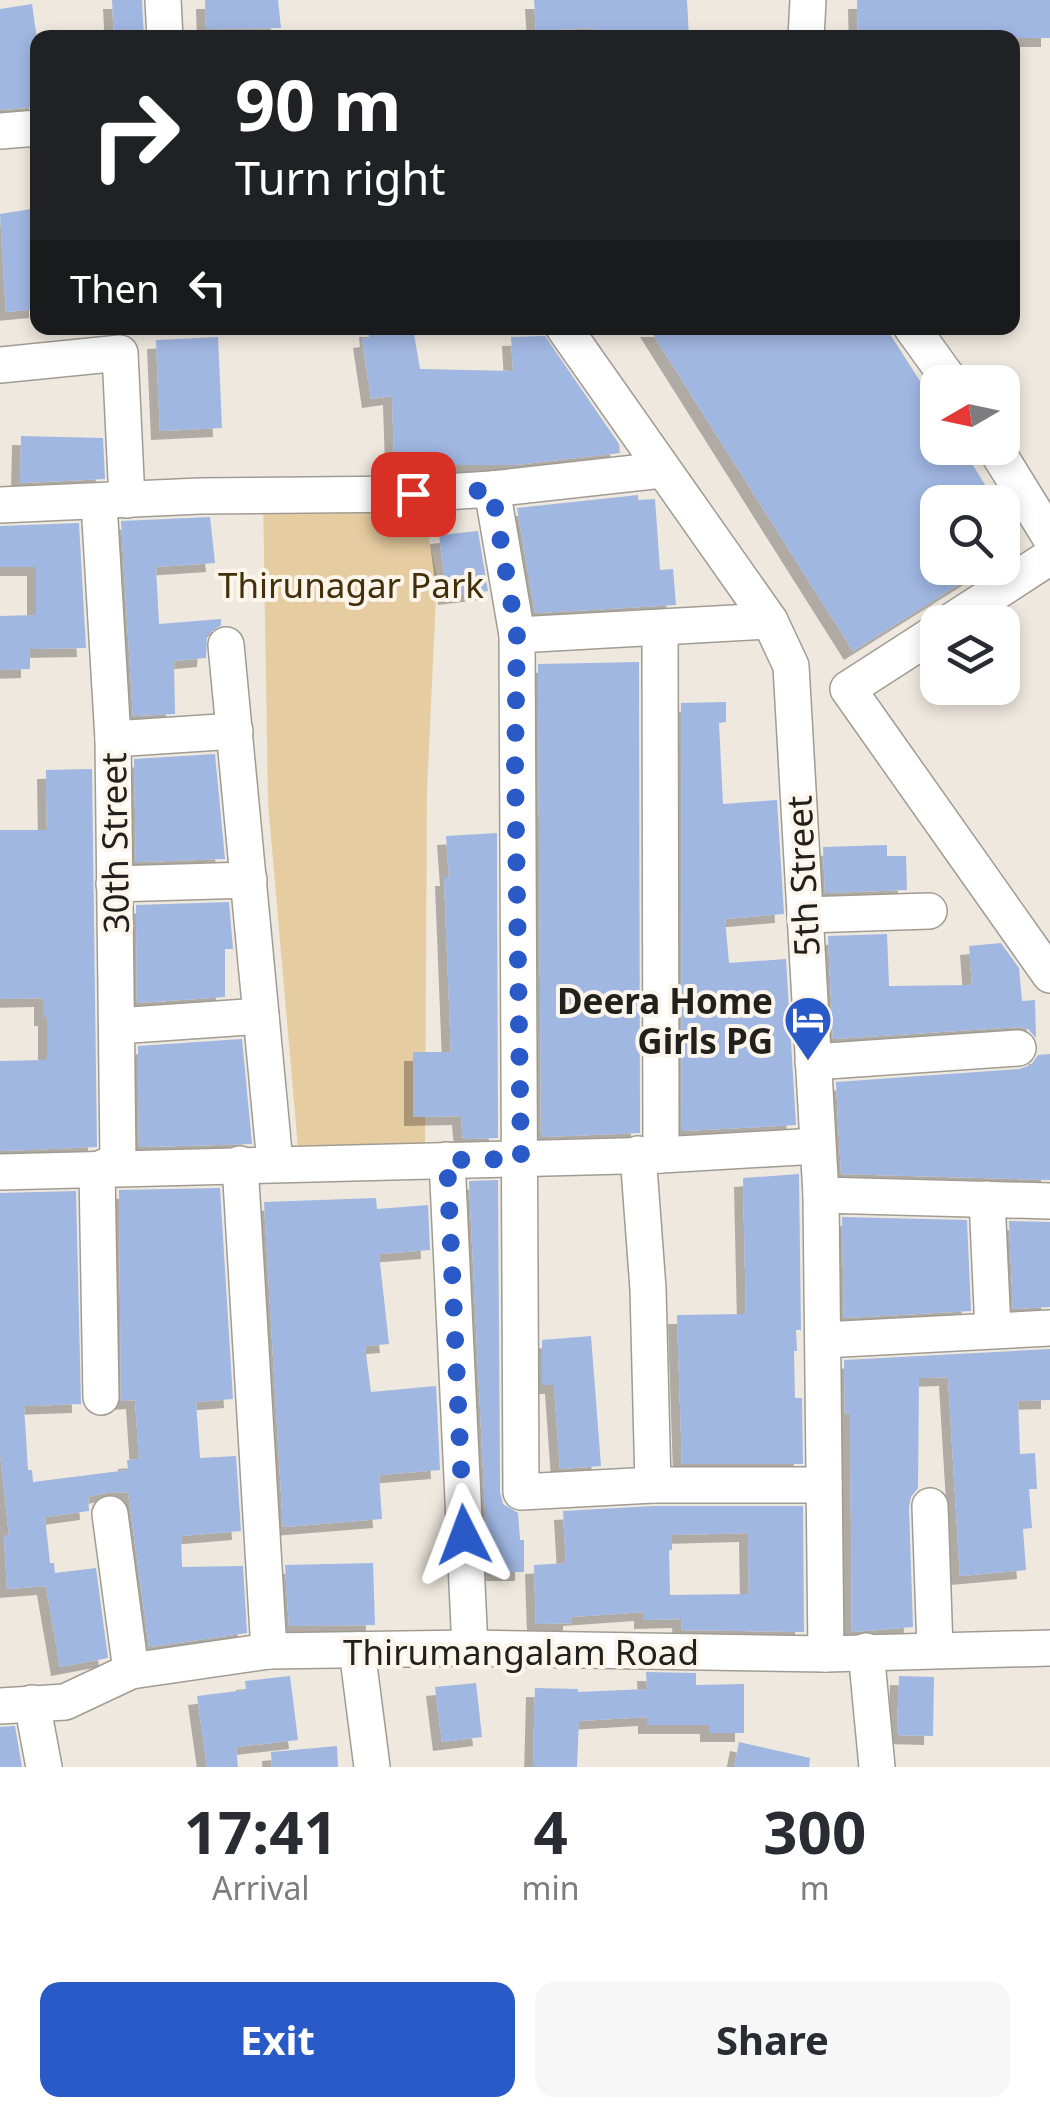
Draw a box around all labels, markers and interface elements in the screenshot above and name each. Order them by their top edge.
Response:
text: 90 m [235,56,402,152]
icon: right [70,70,200,200]
text: Turn right [235,147,446,208]
icon: left [180,260,235,315]
text: Then [70,262,160,314]
north arrow [920,365,1020,465]
map controls [920,365,1020,705]
pin [371,452,456,537]
icon: arrive [386,467,441,522]
button: search [920,485,1020,585]
park label: Thirunagar Park [218,561,484,608]
button: layers [920,605,1020,705]
street label: 30th Street [89,752,139,934]
street label: 5th Street [774,794,830,958]
place label: Deera Home Girls PG [557,977,773,1064]
hotel icon: Deera Home Girls PG [782,994,834,1062]
position arrow [412,1483,516,1587]
street label: Thirumangalam Road [343,1628,699,1675]
text: 17:41 [184,1790,338,1872]
text: 4 [533,1790,568,1872]
text: 300 [763,1790,866,1872]
text: Arrival [212,1866,310,1909]
text: min [522,1866,580,1909]
text: m [800,1866,830,1909]
button: Exit [40,1982,515,2097]
button: Share [535,1982,1010,2097]

